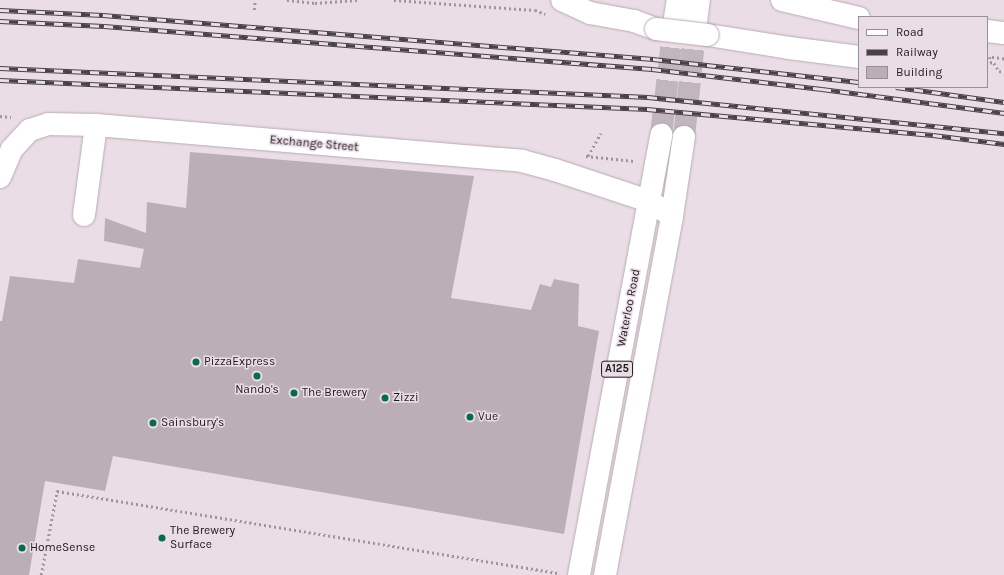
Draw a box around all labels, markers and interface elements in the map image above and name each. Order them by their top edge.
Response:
legend [858,16,988,88]
text: Road [896,25,924,39]
text: Railway [896,45,938,59]
text: Building [896,65,942,79]
street label: Exchange Street [269,133,359,155]
street label: Waterloo Road [614,268,644,348]
place label: PizzaExpress [204,355,275,369]
marker: PizzaExpress [191,357,201,367]
road number: A125 [601,360,633,378]
marker: Nando's [252,371,262,381]
place label: Nando's [235,383,279,397]
place label: The Brewery [302,386,367,400]
marker: The Brewery [289,388,299,398]
place label: Zizzi [393,391,419,405]
marker: Zizzi [380,393,390,403]
place label: Vue [478,410,498,424]
marker: Vue [465,412,475,422]
place label: Sainsbury's [161,416,224,430]
marker: Sainsbury's [148,418,158,428]
place label: The Brewery Surface [170,524,235,552]
marker: The Brewery Surface [157,533,167,543]
place label: HomeSense [30,541,95,555]
marker: HomeSense [17,543,27,553]

